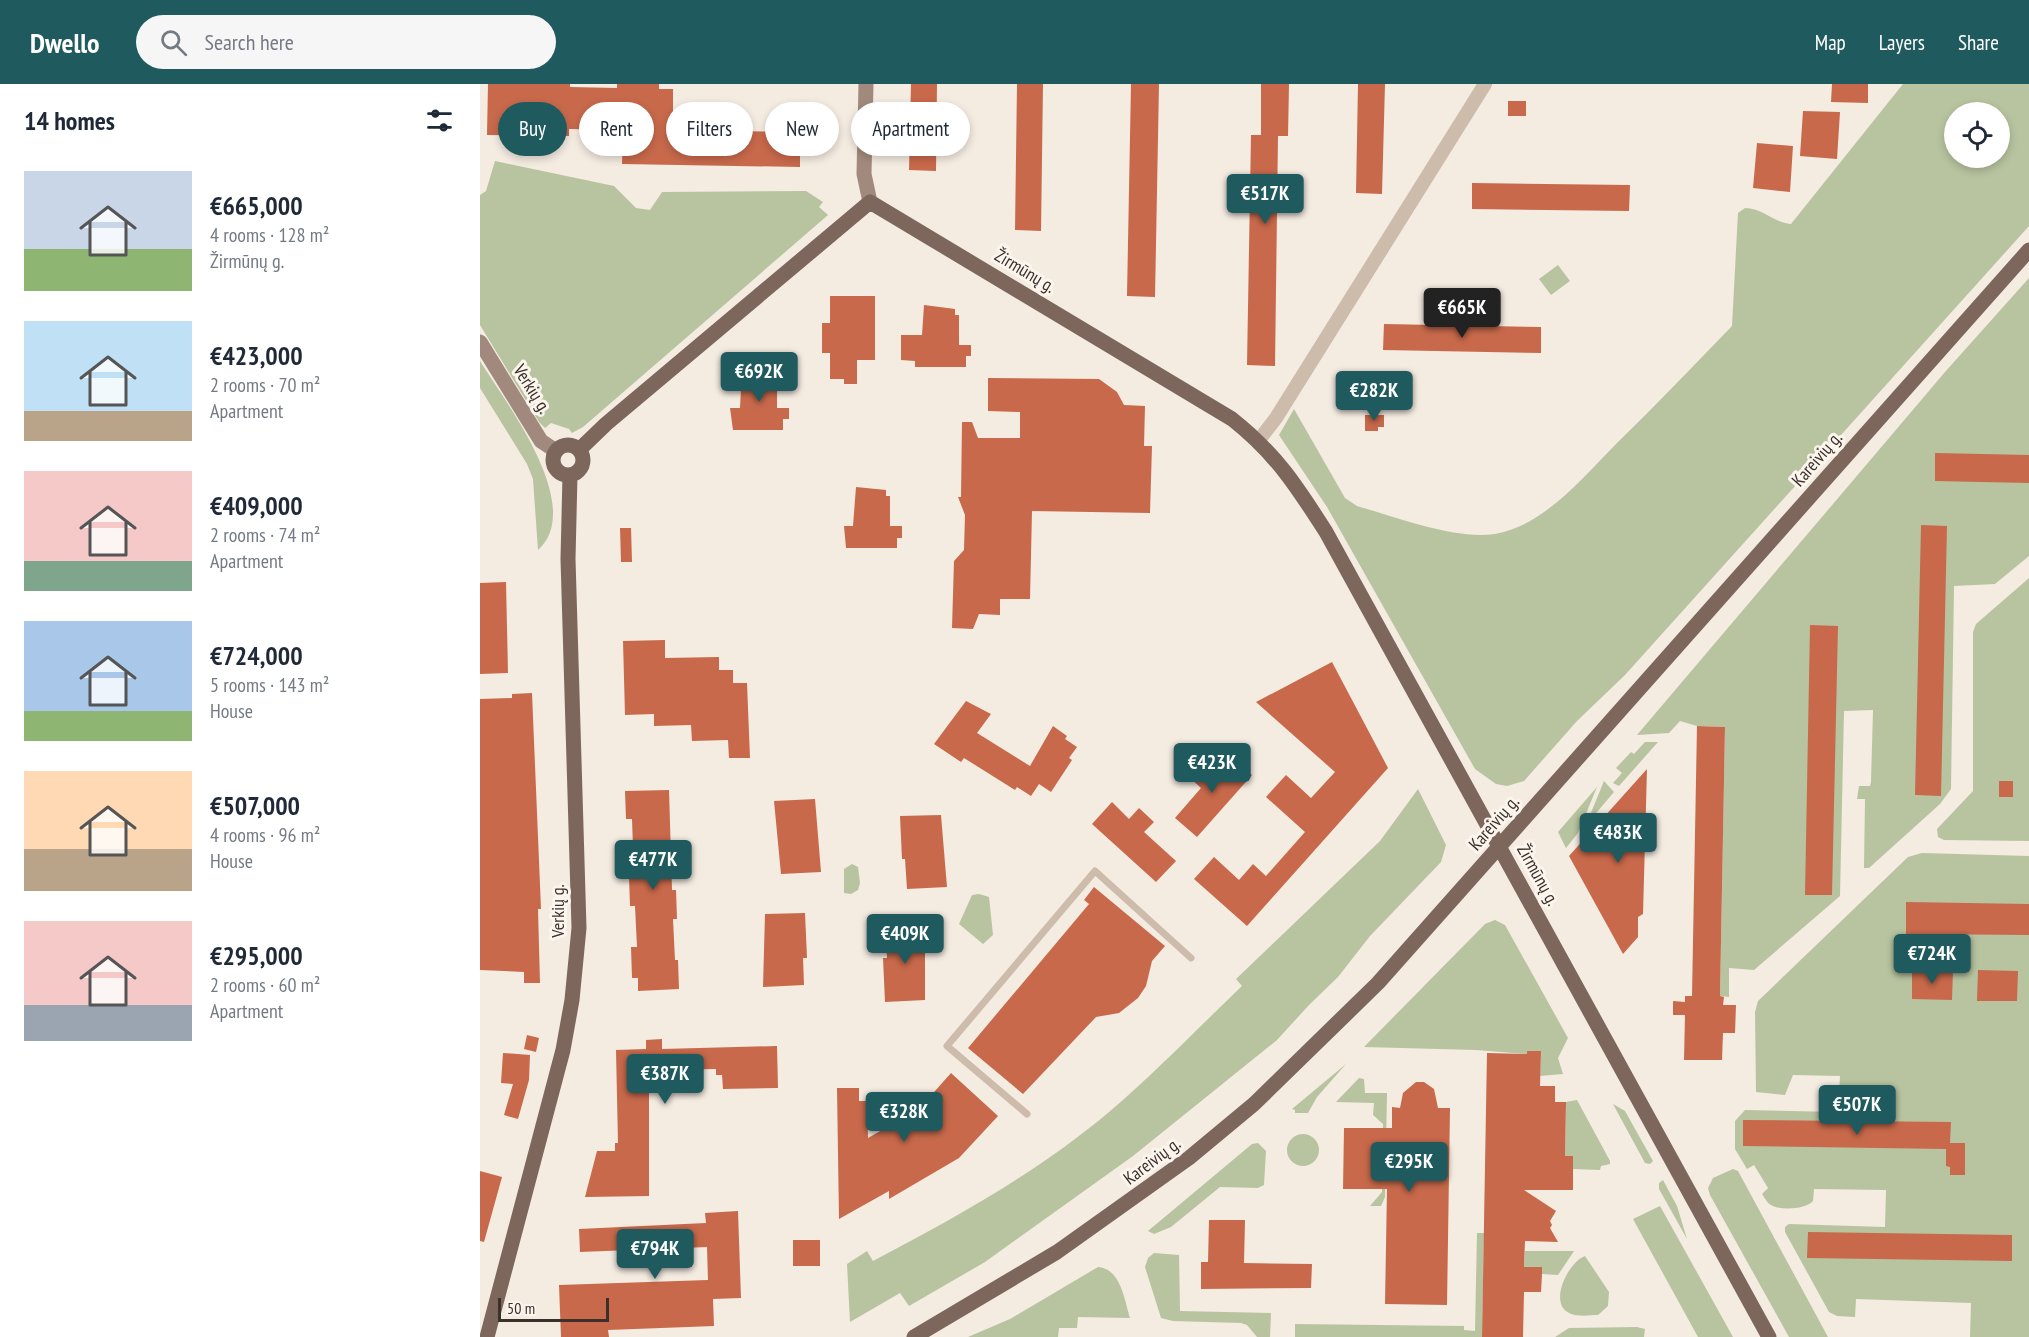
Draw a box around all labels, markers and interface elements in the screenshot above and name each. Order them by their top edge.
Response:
search box [136,15,556,69]
text: Dwello [30,24,100,61]
icon: search [157,26,190,59]
text: Search here [205,28,294,56]
text: Map [1815,29,1846,56]
text: Layers [1879,29,1925,56]
text: Share [1958,29,1999,56]
chip: Buy [498,102,567,156]
chip: Rent [579,102,654,156]
chip: Filters [666,102,753,156]
chip: New [765,102,839,156]
chip: Apartment [851,102,970,156]
map controls [1944,102,2010,168]
button: locate [1944,102,2010,168]
text: 14 homes [24,104,115,137]
icon: filters [423,104,456,137]
pin: €517K [1223,174,1307,225]
text: €517K [1241,180,1289,206]
text: €665,000 [210,189,303,222]
icon: home [72,195,144,267]
text: 4 rooms · 128 m² [210,222,329,248]
street label: Žirmūnų g. [991,244,1060,298]
text: Žirmūnų g. [210,248,284,274]
pin: €665K [1420,288,1504,339]
text: €665K [1438,294,1486,320]
text: €423,000 [210,339,303,372]
icon: home [72,345,144,417]
pin: €692K [717,352,801,403]
text: €692K [735,358,783,384]
street label: Verkių g. [508,359,556,417]
pin: €282K [1332,371,1416,422]
text: 2 rooms · 70 m² [210,372,320,398]
text: €282K [1350,377,1398,403]
text: Apartment [210,398,283,424]
street label: Kareivių g. [1786,426,1847,491]
text: €409,000 [210,489,303,522]
icon: home [72,495,144,567]
text: 2 rooms · 74 m² [210,522,320,548]
text: Apartment [210,548,283,574]
text: €724,000 [210,639,303,672]
icon: home [72,645,144,717]
text: 5 rooms · 143 m² [210,672,329,698]
text: House [210,698,253,724]
pin: €423K [1170,743,1254,794]
text: €423K [1188,749,1236,775]
text: €507,000 [210,789,300,822]
street label: Kareivių g. [1463,790,1524,855]
icon: home [72,795,144,867]
pin: €483K [1576,813,1660,864]
text: €483K [1594,819,1642,845]
text: 4 rooms · 96 m² [210,822,320,848]
pin: €477K [611,840,695,891]
street label: Žirmūnų g. [1512,840,1565,910]
text: €477K [629,846,677,872]
text: House [210,848,253,874]
street label: Verkių g. [546,884,569,939]
pin: €409K [863,914,947,965]
text: €409K [881,920,929,946]
pin: €724K [1890,934,1974,985]
text: €295,000 [210,939,303,972]
text: €724K [1908,940,1956,966]
icon: home [72,945,144,1017]
text: 2 rooms · 60 m² [210,972,320,998]
text: Apartment [210,998,283,1024]
pin: €387K [623,1054,707,1105]
text: €387K [641,1060,689,1086]
pin: €507K [1815,1085,1899,1136]
text: €507K [1833,1091,1881,1117]
pin: €328K [862,1092,946,1143]
text: €328K [880,1098,928,1124]
street label: Kareivių g. [1119,1132,1185,1189]
pin: €295K [1367,1142,1451,1193]
text: €295K [1385,1148,1433,1174]
pin: €794K [613,1229,697,1280]
text: €794K [631,1235,679,1261]
scale bar [498,1295,609,1322]
text: 50 m [507,1298,535,1318]

